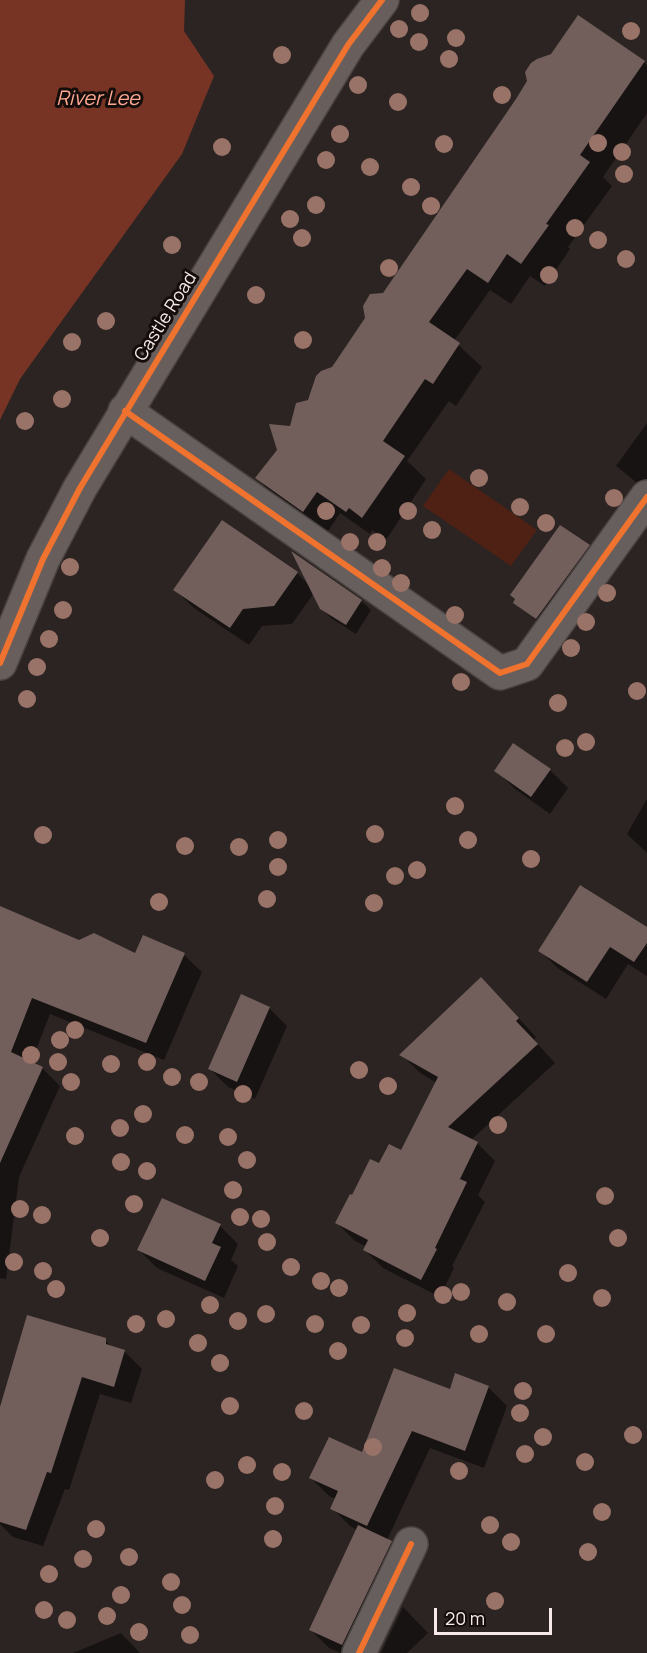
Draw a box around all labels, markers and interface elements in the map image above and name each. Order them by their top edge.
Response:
water label: River Lee [56,87,140,111]
street label: Castle Road [130,269,202,365]
scale bar [437,1596,556,1634]
text: 20 m [445,1606,485,1630]

